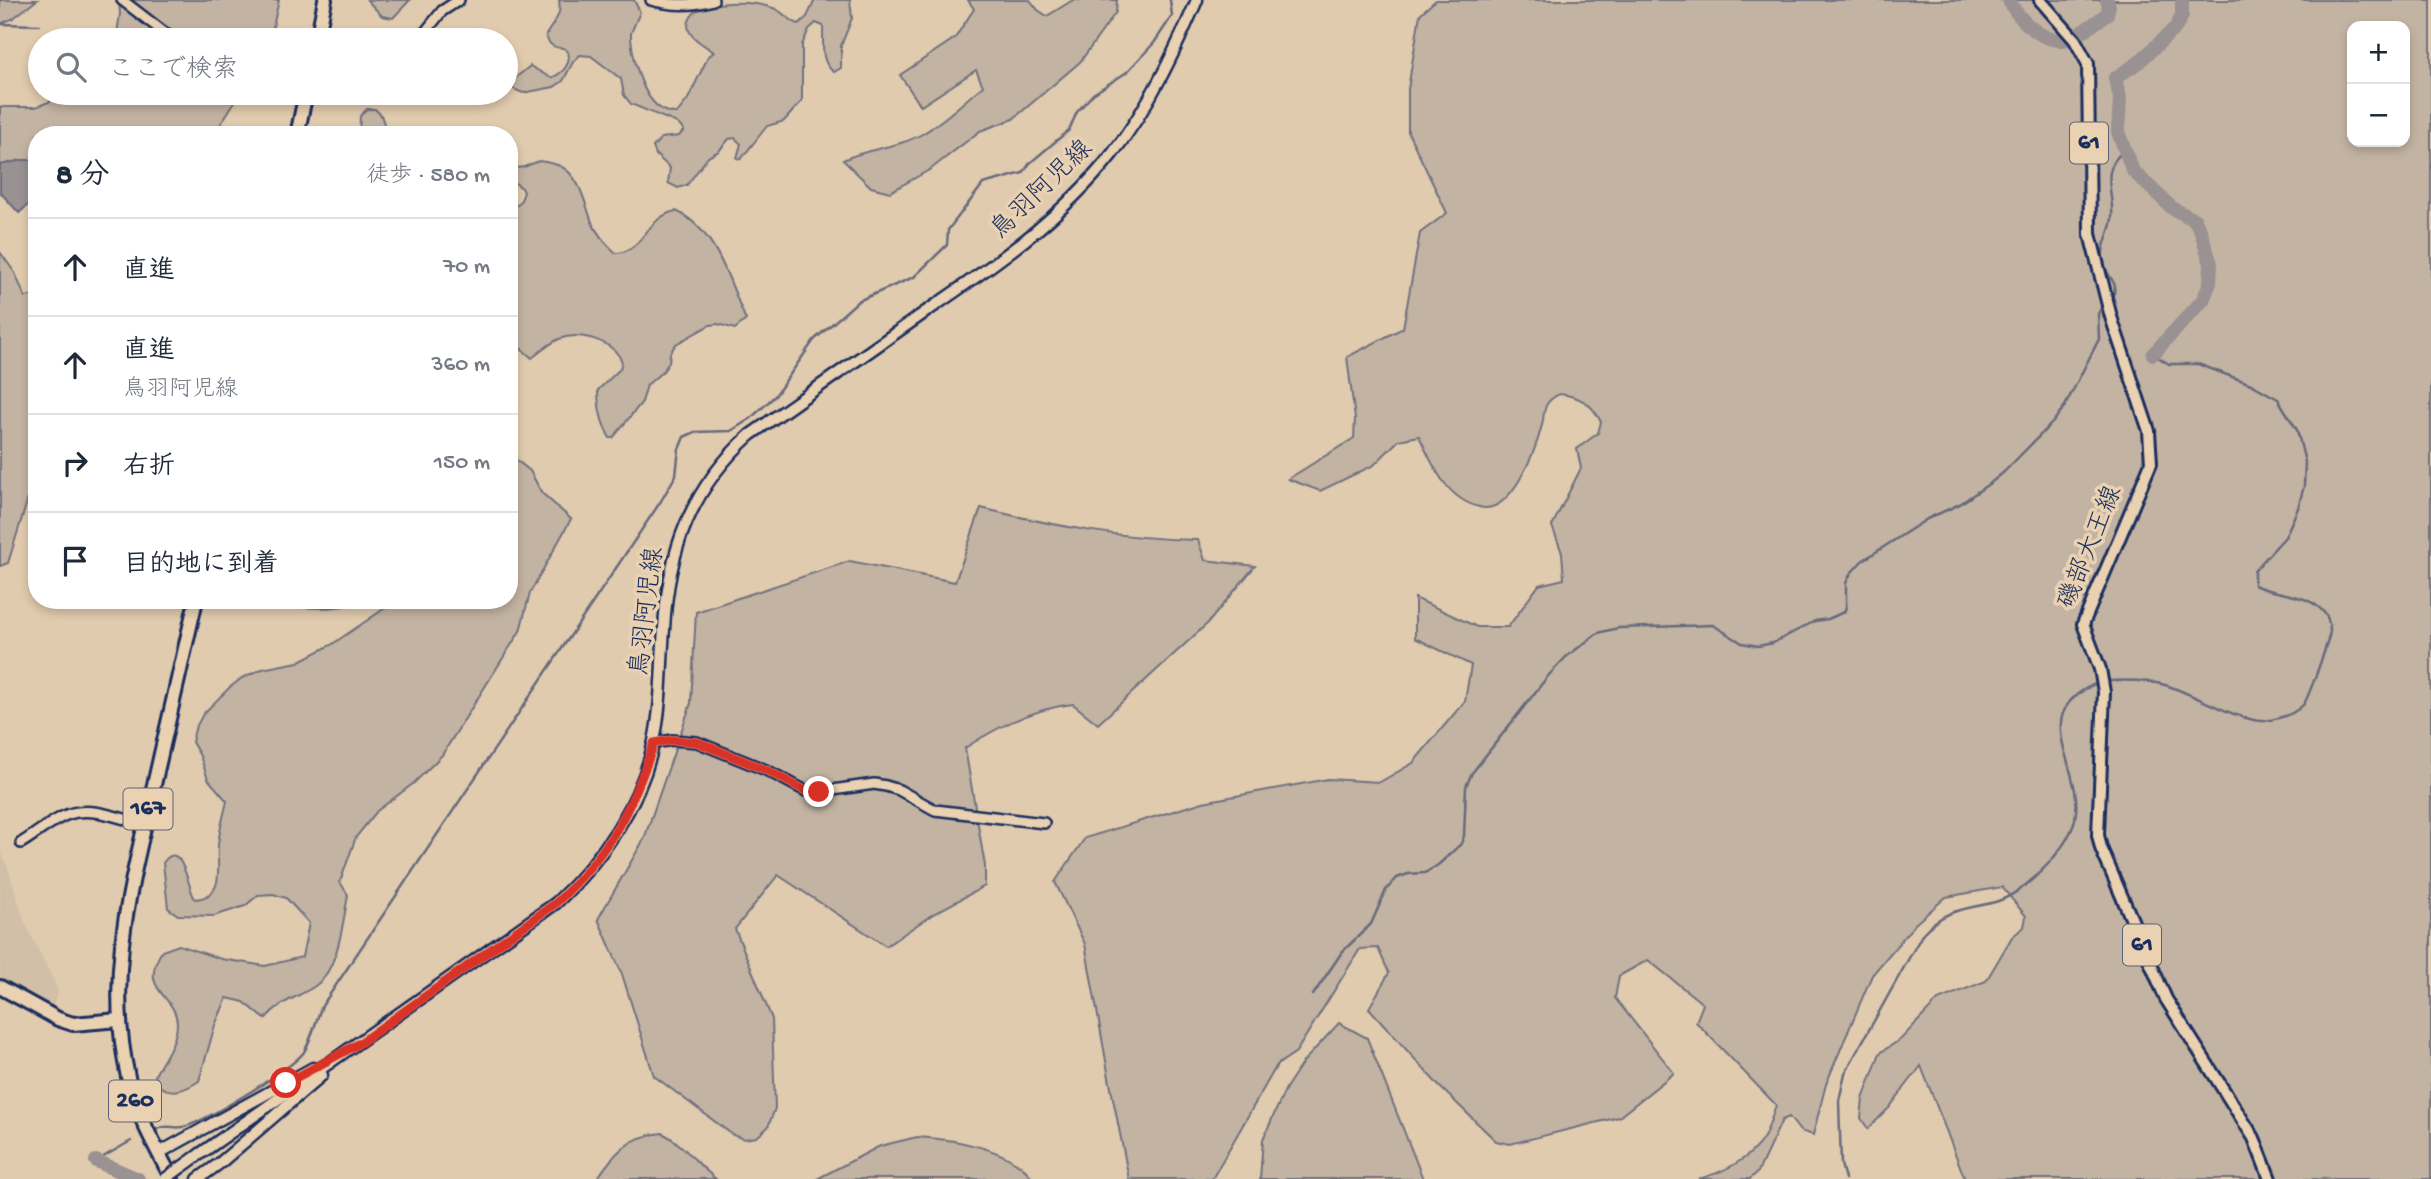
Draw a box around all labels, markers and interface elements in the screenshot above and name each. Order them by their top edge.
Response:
map controls [2347,21,2410,147]
button: + [2347,21,2410,84]
search box [28,28,518,105]
icon: search [52,48,90,86]
text: ここで検索 [108,56,238,87]
button: − [2347,84,2410,147]
road number: 61 [2070,122,2108,163]
street label: 鳥羽阿児線 [984,133,1101,247]
text: 8 分 [56,160,110,195]
text: 徒歩 · 580 m [366,163,490,190]
icon: ahead [56,248,94,286]
text: 70 m [443,254,490,281]
text: 直進 [123,257,175,288]
text: 直進 [123,337,175,368]
icon: ahead [56,346,94,384]
text: 360 m [432,352,490,379]
text: 鳥羽阿児線 [123,377,238,404]
icon: right [56,444,94,482]
text: 150 m [434,450,490,477]
text: 右折 [123,453,175,484]
street label: 磯部大王線 [2052,482,2131,614]
icon: arrive [56,542,94,580]
street label: 鳥羽阿児線 [624,545,672,678]
text: 目的地に到着 [123,551,279,582]
route end [803,776,834,807]
road number: 167 [124,788,172,830]
road number: 61 [2123,925,2161,965]
route start [270,1067,301,1098]
road number: 260 [109,1080,161,1121]

